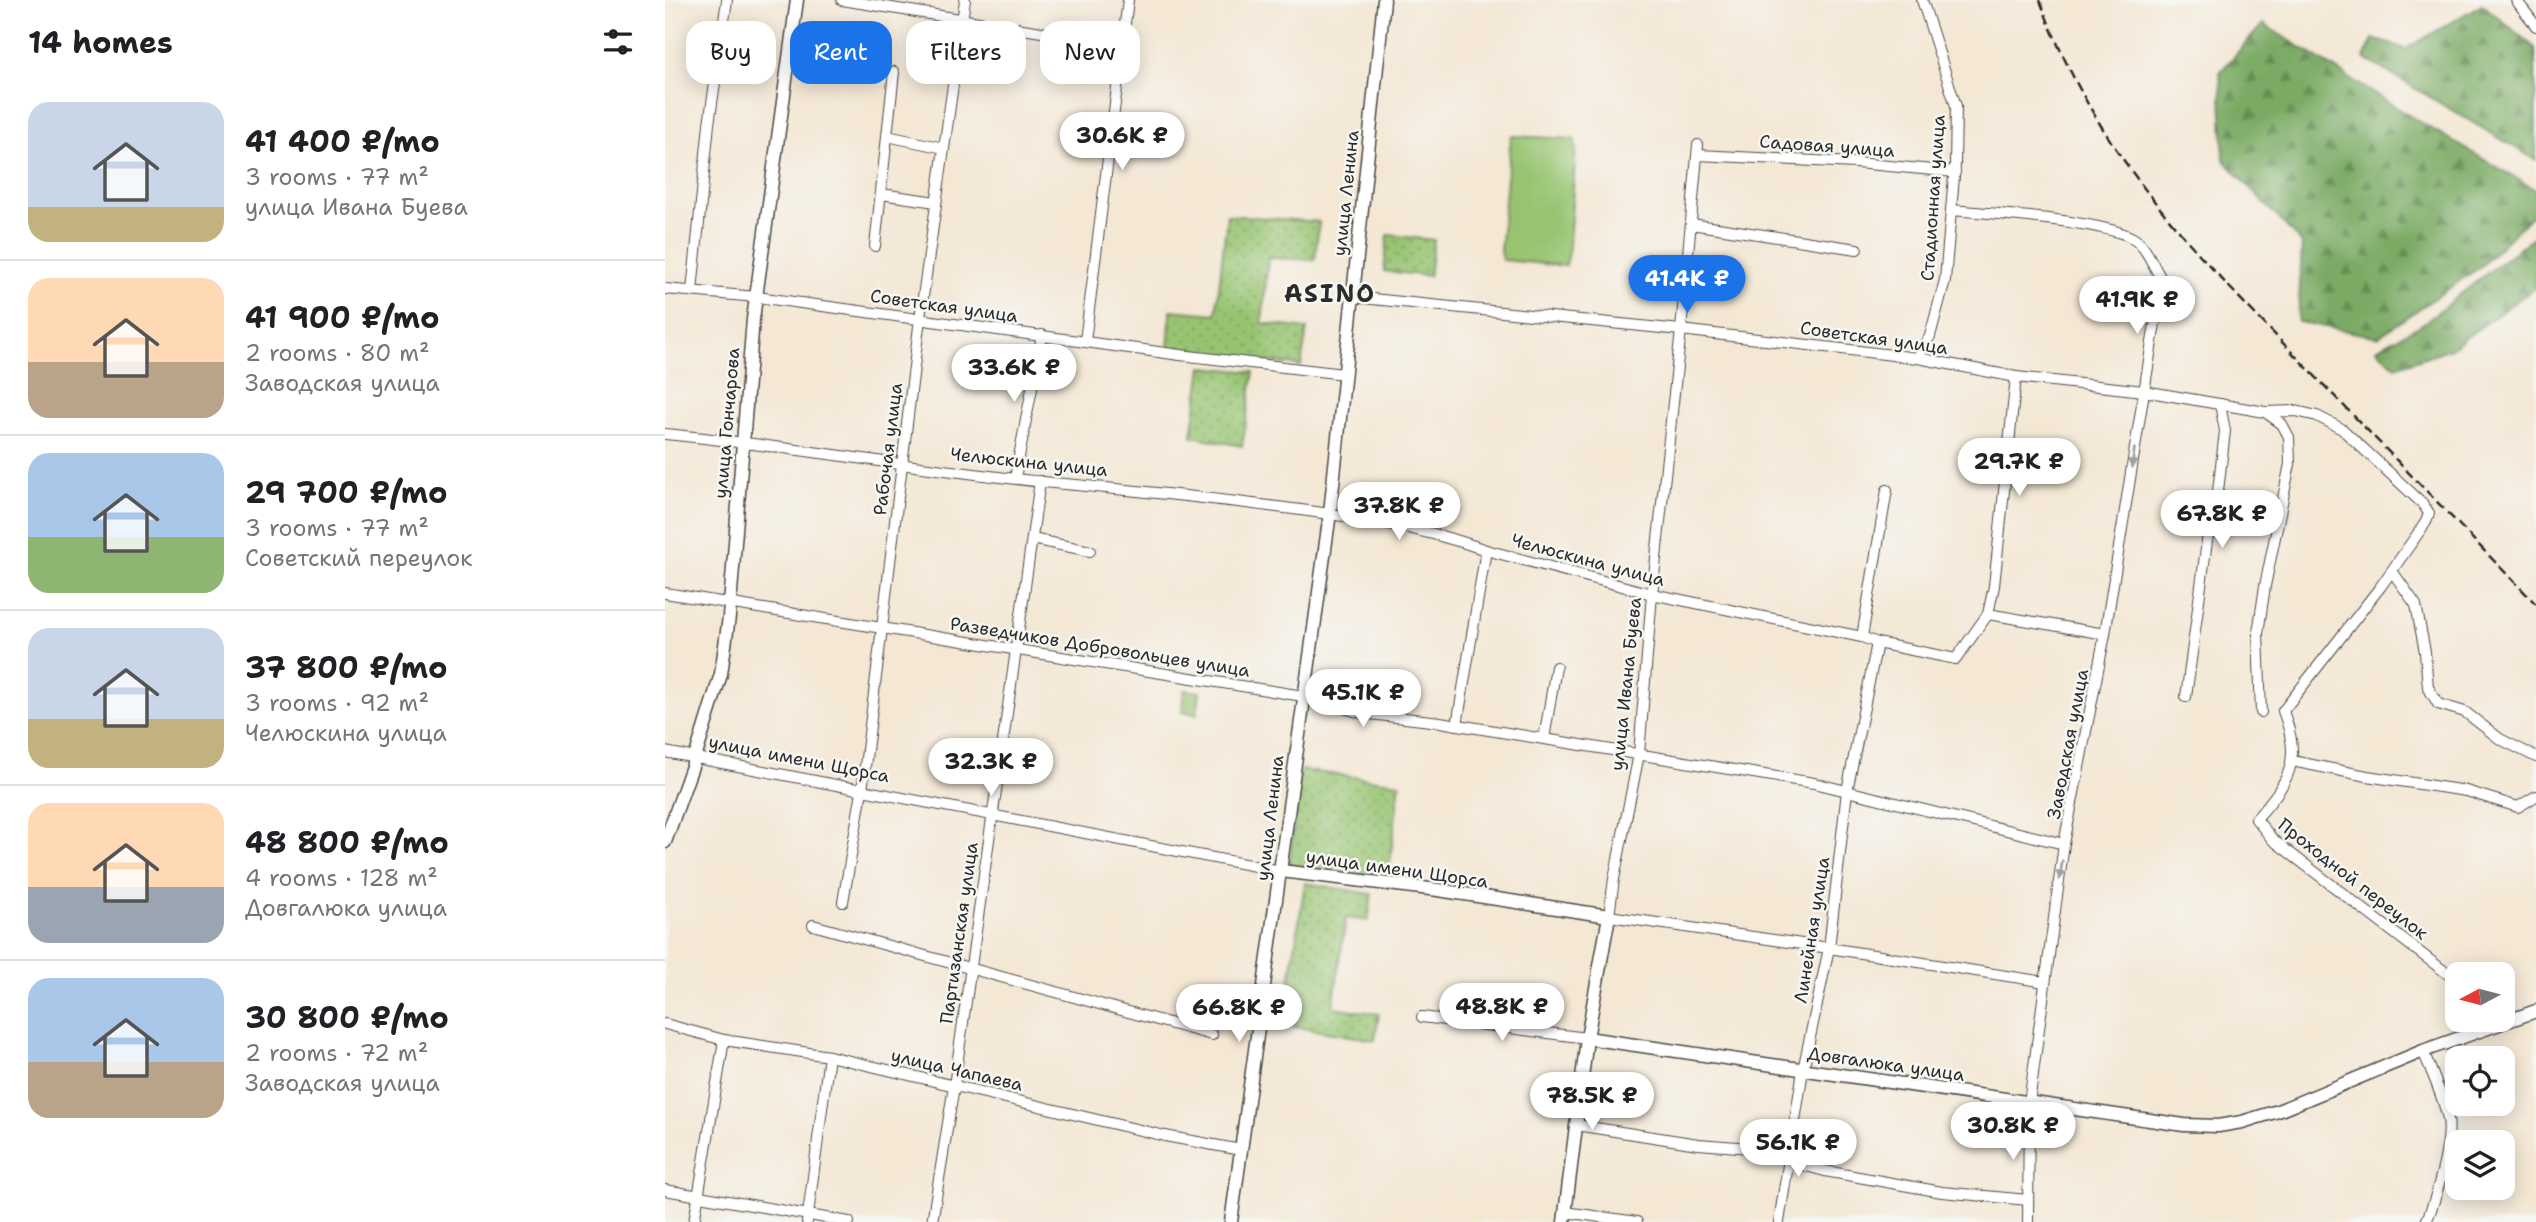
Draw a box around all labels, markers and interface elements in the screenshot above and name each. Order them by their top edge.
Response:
chip: Buy [686,21,776,84]
chip: Rent [790,21,892,84]
chip: Filters [906,21,1026,84]
chip: New [1040,21,1140,84]
text: 14 homes [28,22,173,63]
icon: filters [599,23,637,61]
pin: 30.6K ₽ [1057,113,1187,172]
street label: Стадионная улица [1915,114,1951,282]
text: 30.6K ₽ [1076,120,1168,150]
text: 41 400 ₽/mo [245,121,440,162]
street label: улица Ленина [1327,129,1365,257]
street label: Садовая улица [1759,129,1895,163]
icon: home [84,130,168,214]
text: 3 rooms · 77 m² [245,162,429,192]
text: улица Ивана Буева [245,192,468,222]
pin: 41.4K ₽ [1622,256,1752,315]
text: 41.4K ₽ [1644,263,1730,293]
pin: 41.9K ₽ [2072,276,2202,336]
district label: ASINO [1284,278,1376,310]
street label: Советская улица [869,284,1019,328]
text: 41.9K ₽ [2095,284,2179,314]
text: 41 900 ₽/mo [245,297,439,338]
icon: home [84,306,168,390]
street label: Советская улица [1799,316,1949,360]
text: 2 rooms · 80 m² [245,338,430,368]
pin: 33.6K ₽ [949,344,1079,404]
street label: улица Гончарова [708,346,746,500]
text: 33.6K ₽ [968,352,1060,382]
text: Заводская улица [245,368,440,398]
street label: Рабочая улица [868,381,908,517]
pin: 29.7K ₽ [1954,438,2084,498]
street label: Челюскина улица [949,442,1109,482]
text: 29.7K ₽ [1974,446,2064,476]
one-way arrow [2127,447,2138,469]
text: 29 700 ₽/mo [245,472,448,513]
icon: home [84,481,168,565]
pin: 37.8K ₽ [1334,482,1464,542]
text: 37.8K ₽ [1353,490,1445,520]
pin: 67.8K ₽ [2157,490,2287,550]
text: 67.8K ₽ [2177,498,2267,528]
text: 3 rooms · 77 m² [245,513,429,543]
street label: Челюскина улица [1509,528,1667,592]
text: Советский переулок [245,543,473,573]
street label: улица Ивана Буева [1605,596,1647,772]
street label: Разведчиков Добровольцев улица [948,611,1252,683]
text: 37 800 ₽/mo [245,647,448,688]
icon: home [84,656,168,740]
street label: Заводская улица [2042,667,2094,821]
pin: 45.1K ₽ [1298,670,1428,729]
text: 45.1K ₽ [1321,677,1405,707]
text: 3 rooms · 92 m² [245,688,429,718]
text: Челюскина улица [245,718,447,748]
street label: улица имени Щорса [707,730,891,788]
pin: 32.3K ₽ [926,738,1056,798]
text: 32.3K ₽ [944,746,1038,776]
street label: улица Ленина [1250,754,1290,882]
street label: Проходной переулок [2273,813,2433,945]
text: 48 800 ₽/mo [245,822,449,863]
icon: home [84,831,168,915]
street label: Партизанская улица [934,841,984,1025]
street label: улица имени Щорса [1304,844,1490,894]
street label: Линейная улица [1789,855,1835,1005]
one-way arrow [2055,859,2066,881]
text: 4 rooms · 128 m² [245,863,438,893]
text: Довгалюка улица [245,893,447,923]
north arrow [2445,962,2515,1032]
map controls [2445,962,2515,1200]
pin: 66.8K ₽ [1174,984,1304,1044]
pin: 48.8K ₽ [1437,984,1567,1043]
text: 48.8K ₽ [1455,991,1549,1021]
text: 66.8K ₽ [1192,992,1286,1022]
text: 30 800 ₽/mo [245,997,449,1038]
icon: home [84,1006,168,1090]
text: 2 rooms · 72 m² [245,1038,428,1068]
street label: Довгалюка улица [1806,1041,1966,1087]
street label: улица Чапаева [889,1043,1025,1097]
button: locate [2445,1046,2515,1116]
text: Заводская улица [245,1068,440,1098]
pin: 78.5K ₽ [1527,1072,1657,1132]
text: 78.5K ₽ [1546,1080,1638,1110]
pin: 30.8K ₽ [1948,1102,2078,1162]
text: 30.8K ₽ [1967,1110,2059,1140]
pin: 56.1K ₽ [1733,1120,1863,1179]
text: 56.1K ₽ [1756,1127,1840,1157]
button: layers [2445,1130,2515,1200]

